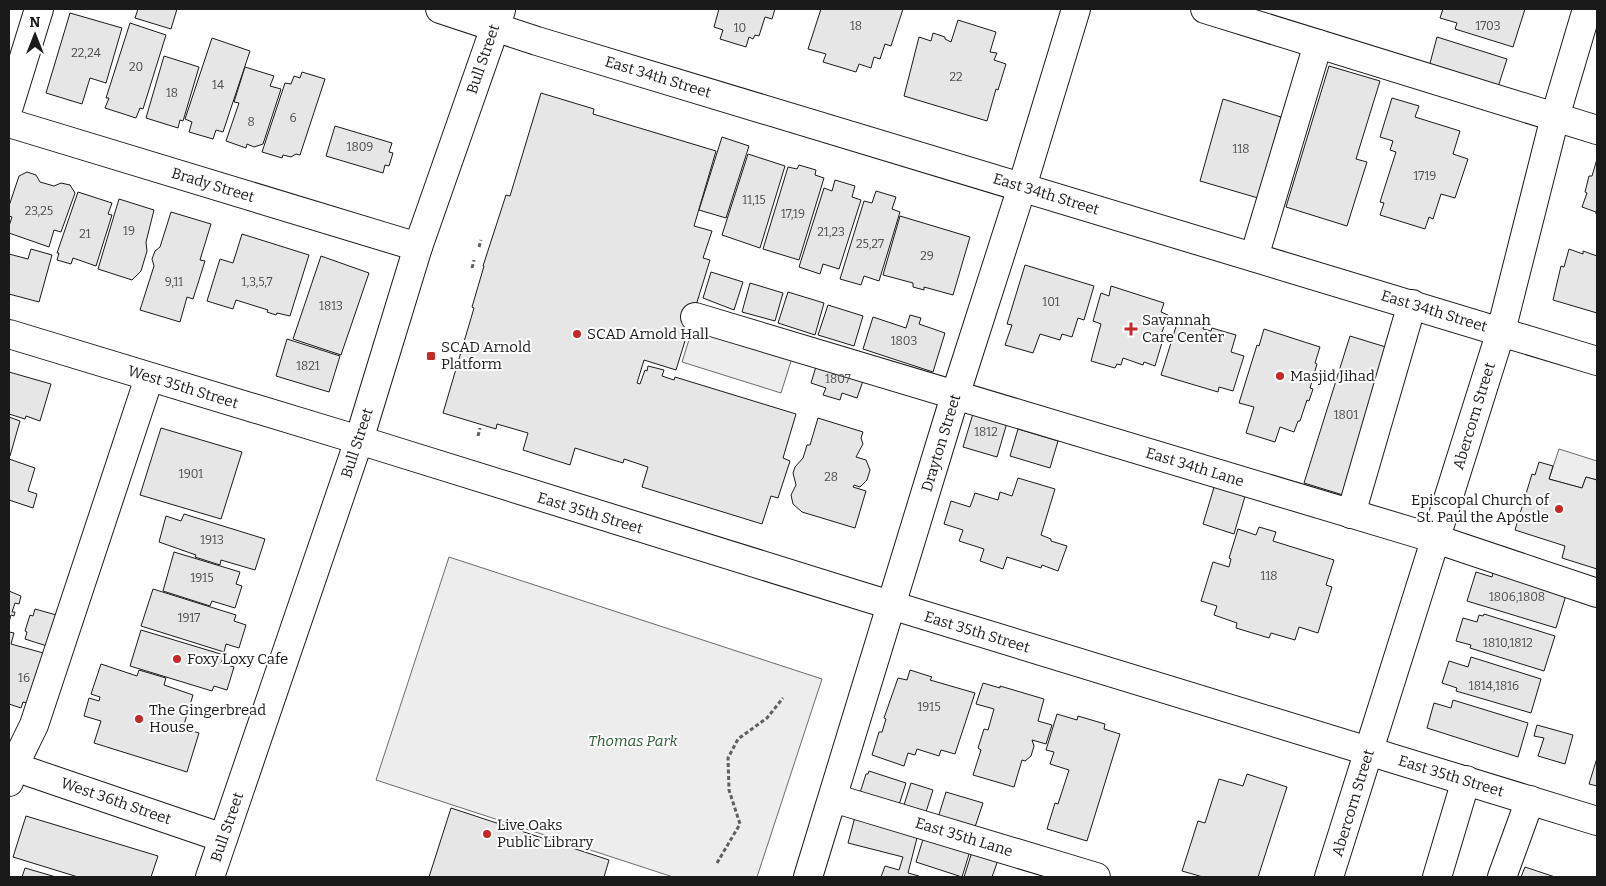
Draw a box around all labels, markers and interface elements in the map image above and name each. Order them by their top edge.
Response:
north arrow [10,10,60,60]
text: N [30,14,41,31]
house number: 18 [850,19,862,33]
house number: 1703 [1475,19,1501,33]
street label: Bull Street [463,21,504,96]
house number: 10 [734,21,746,35]
house number: 22,24 [71,46,101,60]
street label: East 34th Street [603,52,714,102]
house number: 20 [129,60,143,74]
house number: 22 [949,70,963,84]
house number: 14 [212,78,224,92]
house number: 18 [166,86,178,100]
house number: 6 [289,111,297,125]
house number: 8 [247,115,255,129]
house number: 1809 [347,140,373,154]
house number: 118 [1233,142,1249,156]
street label: Brady Street [169,164,257,206]
street label: East 34th Street [991,169,1102,219]
house number: 1719 [1414,169,1436,183]
house number: 11,15 [742,193,766,207]
house number: 23,25 [25,204,53,218]
house number: 17,19 [781,207,805,221]
house number: 19 [123,224,135,238]
house number: 21,23 [817,225,845,239]
house number: 21 [79,227,91,241]
house number: 25,27 [856,237,884,251]
house number: 29 [920,249,934,263]
house number: 9,11 [165,275,183,289]
house number: 1,3,5,7 [242,275,272,289]
street label: East 34th Street [1379,286,1490,336]
house number: 101 [1042,295,1060,309]
house number: 1813 [319,299,343,313]
place label: Savannah Care Center [1142,311,1224,346]
marker: Savannah Care Center [1124,322,1138,336]
place label: SCAD Arnold Hall [587,325,709,343]
marker: SCAD Arnold Hall [571,328,583,340]
house number: 1803 [891,334,917,348]
place label: SCAD Arnold Platform [441,338,531,373]
marker: SCAD Arnold Platform [425,350,437,362]
house number: 1821 [296,359,320,373]
street label: Abercorn Street [1449,360,1499,472]
street label: West 35th Street [126,362,241,413]
place label: Masjid Jihad [1290,367,1375,385]
marker: Masjid Jihad [1274,370,1286,382]
house number: 1807 [825,372,851,386]
street label: Drayton Street [918,391,965,494]
street label: Bull Street [337,405,377,480]
house number: 1801 [1334,408,1358,422]
house number: 1812 [974,425,998,439]
street label: East 34th Lane [1144,444,1246,490]
house number: 1901 [179,467,203,481]
house number: 28 [824,470,838,484]
street label: East 35th Street [535,488,645,538]
place label: Episcopal Church of St. Paul the Apostle [1411,491,1551,526]
marker: Episcopal Church of St. Paul the Apostle [1553,503,1565,515]
house number: 1913 [200,533,224,547]
house number: 118 [1261,569,1277,583]
house number: 1915 [190,571,214,585]
house number: 1806,1808 [1489,590,1545,604]
street label: East 35th Street [922,607,1032,657]
house number: 1917 [178,611,200,625]
house number: 1810,1812 [1483,636,1533,650]
place label: Foxy Loxy Cafe [187,650,288,668]
marker: Foxy Loxy Cafe [171,653,183,665]
house number: 16 [18,671,30,685]
house number: 1814,1816 [1469,679,1519,693]
house number: 1915 [917,700,941,714]
place label: The Gingerbread House [149,701,266,736]
marker: The Gingerbread House [133,713,145,725]
park label: Thomas Park [588,732,679,750]
street label: Abercorn Street [1328,747,1378,859]
street label: East 35th Street [1396,751,1506,801]
street label: West 36th Street [59,774,174,828]
street label: Bull Street [207,789,248,864]
street label: East 35th Lane [913,814,1015,860]
place label: Live Oaks Public Library [497,816,594,851]
marker: Live Oaks Public Library [481,828,493,840]

